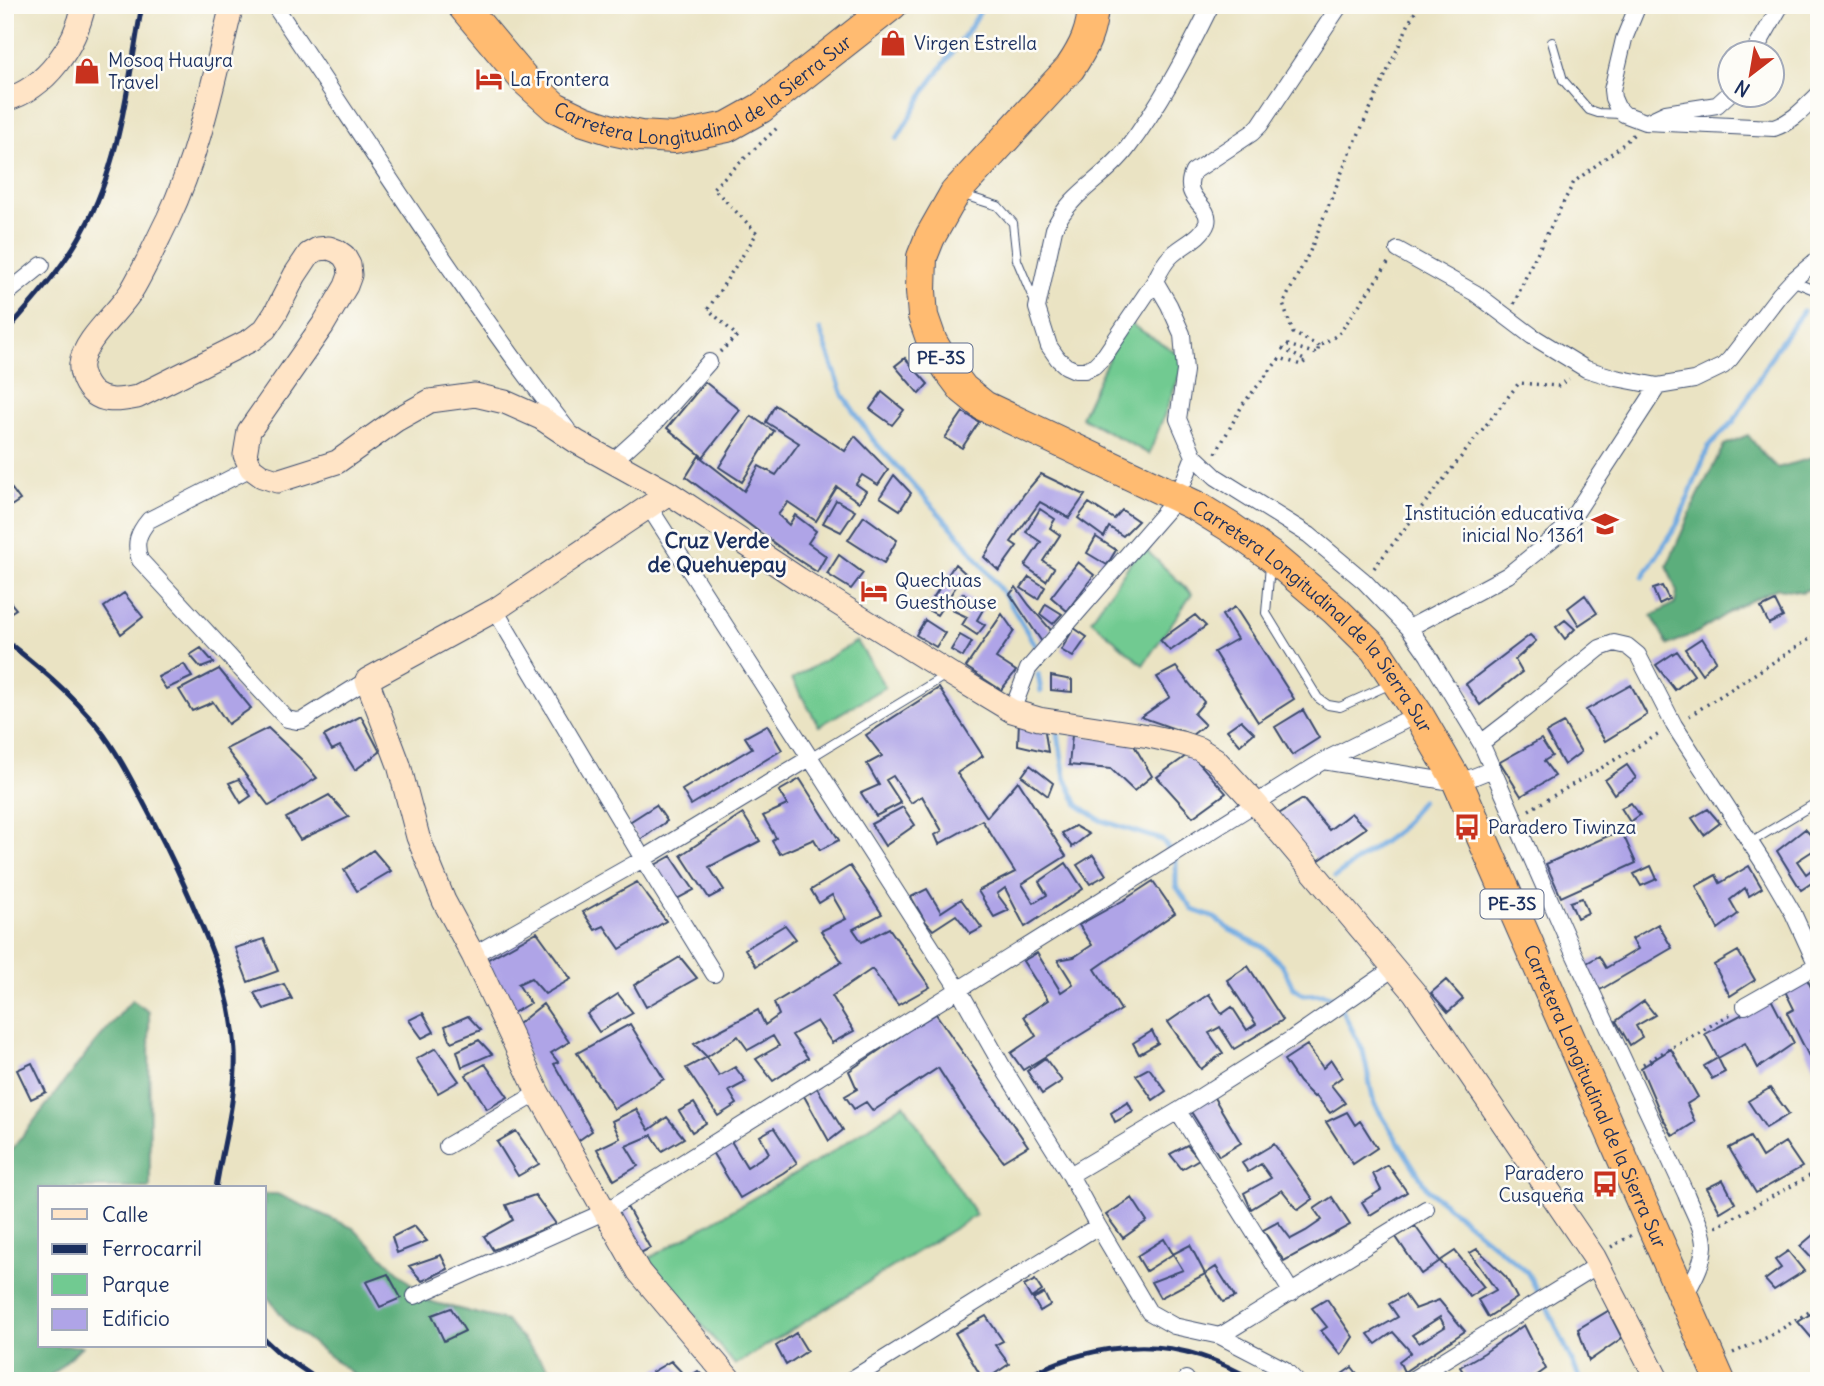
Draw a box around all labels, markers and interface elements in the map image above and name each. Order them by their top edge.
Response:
shop icon: Virgen Estrella [878,28,908,58]
street label: Carretera Longitudinal de la Sierra Sur [550,29,856,151]
place label: Virgen Estrella [914,31,1037,55]
north arrow [1716,38,1786,108]
place label: Mosoq Huayra Travel [108,48,233,94]
shop icon: Mosoq Huayra Travel [72,56,102,86]
hotel icon: La Frontera [474,64,504,94]
place label: La Frontera [510,67,610,91]
text: N [1730,75,1754,102]
road number: PE-3S [909,344,972,372]
street label: Carretera Longitudinal de la Sierra Sur [1188,495,1438,737]
place label: Institución educativa inicial No. 1361 [1405,501,1584,547]
school or university icon: Institución educativa inicial No. 1361 [1590,509,1620,539]
district label: Cruz Verde de Quehuepay [647,527,787,578]
place label: Quechuas Guesthouse [895,568,997,614]
hotel icon: Quechuas Guesthouse [859,576,889,606]
bus stop icon: Paradero Tiwinza [1452,812,1482,842]
place label: Paradero Tiwinza [1488,815,1637,839]
road number: PE-3S [1480,890,1544,918]
street label: Carretera Longitudinal de la Sierra Sur [1518,941,1672,1252]
place label: Paradero Cusqueña [1498,1161,1584,1207]
bus stop icon: Paradero Cusqueña [1590,1169,1620,1199]
legend [38,1186,266,1348]
text: Calle [102,1201,148,1228]
text: Ferrocarril [102,1235,202,1262]
text: Parque [102,1271,170,1298]
text: Edificio [102,1305,170,1332]

